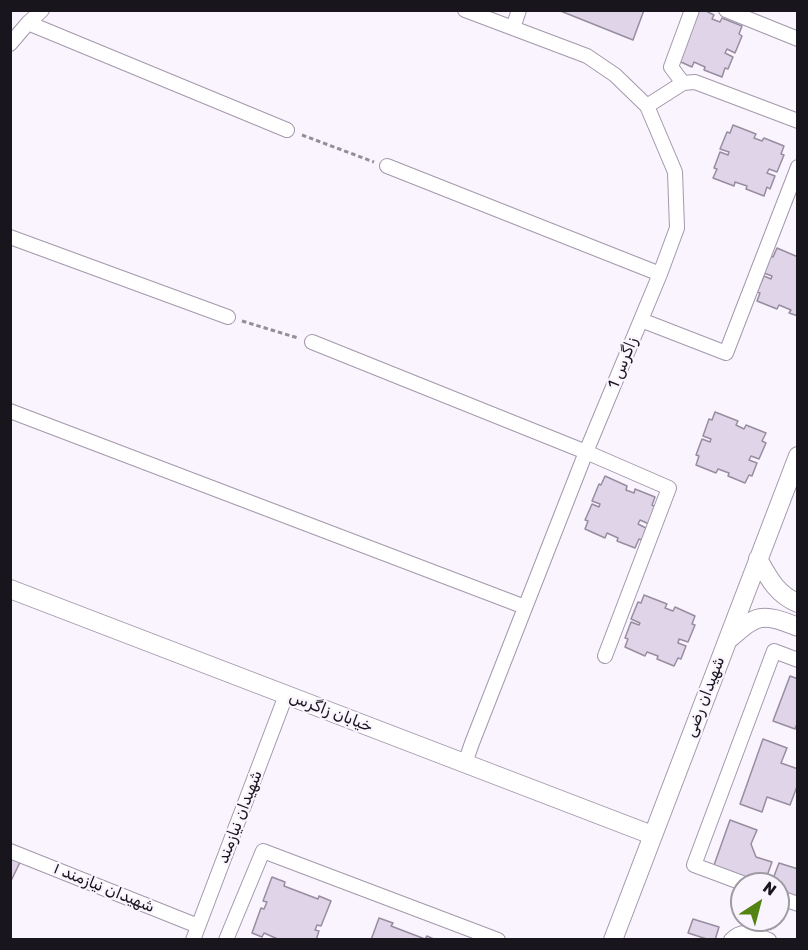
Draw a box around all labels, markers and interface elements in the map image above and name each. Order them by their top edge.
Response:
street label: زاگرس 1 [604,334,642,392]
street label: شهیدان رضی [681,654,729,740]
street label: خیابان زاگرس [287,687,375,737]
street label: شهیدان نیازمند [213,768,267,866]
street label: شهیدان نیازمند ۱ [51,859,157,917]
north arrow [730,872,790,932]
text: N [759,878,780,900]

